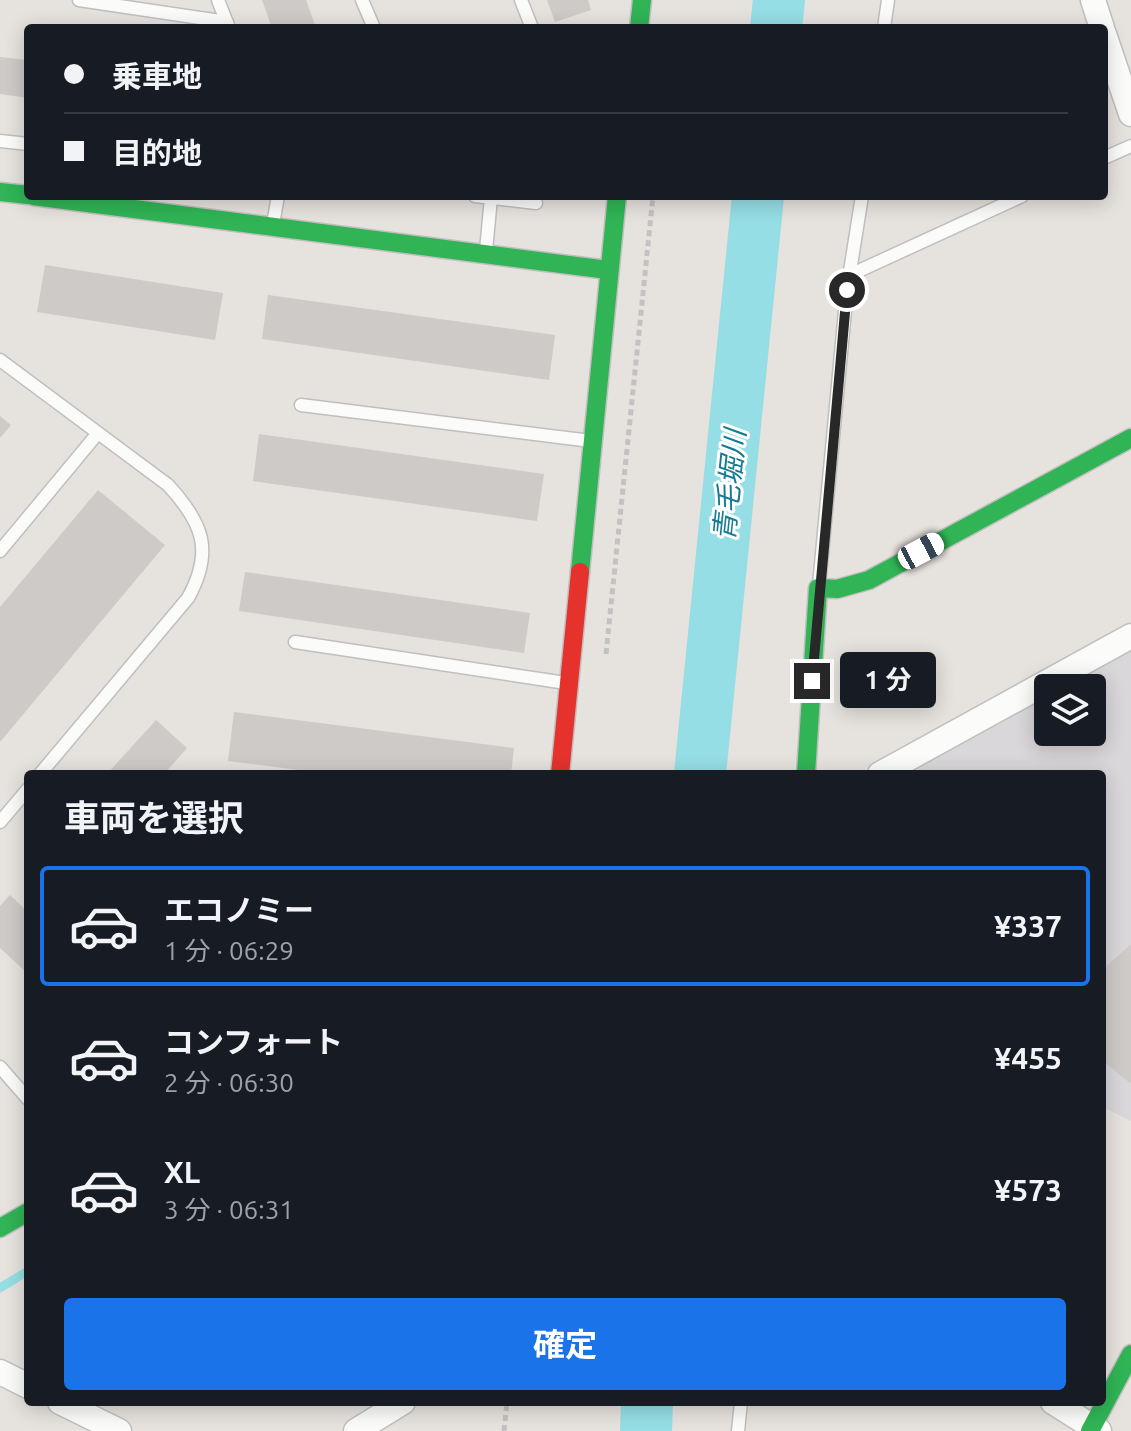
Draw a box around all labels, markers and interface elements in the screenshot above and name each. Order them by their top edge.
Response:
text: 乗車地 [112,59,202,93]
text: 目的地 [112,136,202,170]
route start [829,272,865,308]
water label: 青毛堀川 [708,425,751,542]
car [894,529,948,573]
callout: 1 分 [840,653,936,709]
route end [794,663,830,699]
text: 1 分 [865,665,911,694]
map controls [1034,674,1106,746]
button: layers [1034,674,1106,746]
text: 車両を選択 [64,797,244,838]
icon: car [68,890,140,962]
text: エコノミー [164,893,314,927]
text: ¥337 [994,909,1062,943]
text: 1 分 · 06:29 [164,936,294,965]
icon: car [68,1022,140,1094]
text: コンフォート [164,1025,343,1059]
text: ¥455 [994,1041,1062,1075]
text: 2 分 · 06:30 [164,1068,294,1097]
icon: car [68,1154,140,1226]
text: XL [164,1155,200,1189]
text: ¥573 [994,1173,1062,1207]
text: 3 分 · 06:31 [164,1195,294,1224]
button: 確定 [64,1298,1066,1390]

